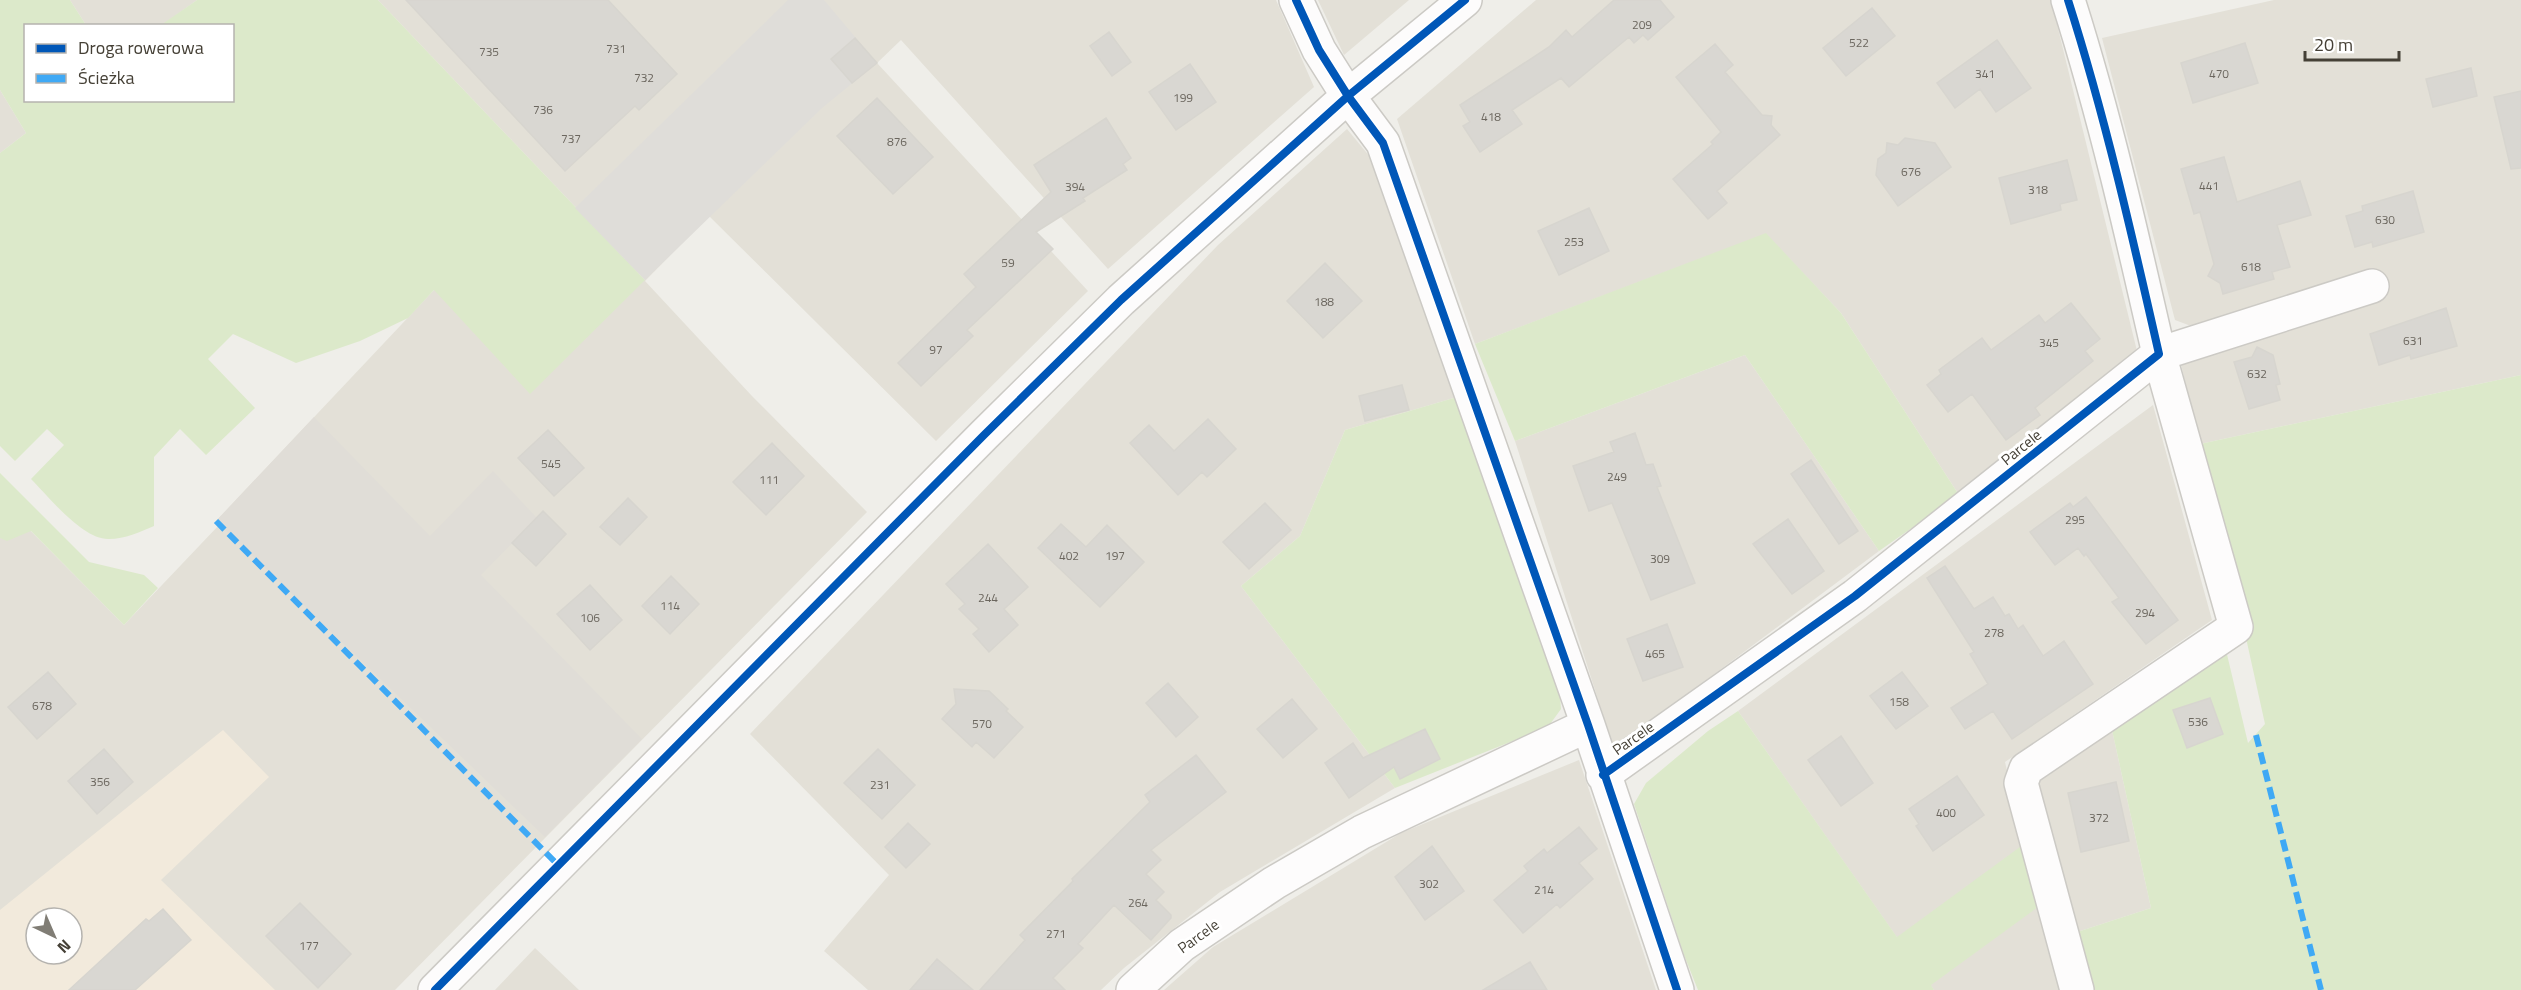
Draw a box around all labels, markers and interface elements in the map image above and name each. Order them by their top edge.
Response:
house number: 209 [1632,15,1652,34]
legend [24,24,234,102]
scale bar [2305,24,2400,62]
text: 20 m [2314,31,2353,58]
house number: 522 [1849,33,1869,52]
text: Droga rowerowa [78,34,204,61]
house number: 731 [606,39,626,58]
house number: 735 [479,42,499,61]
text: Ścieżka [78,64,134,91]
house number: 341 [1975,64,1995,83]
house number: 470 [2209,64,2229,83]
house number: 732 [634,68,654,87]
house number: 199 [1173,88,1193,107]
house number: 736 [533,100,553,119]
house number: 418 [1481,107,1501,126]
house number: 737 [561,129,581,148]
house number: 876 [887,132,907,151]
house number: 676 [1901,162,1921,181]
house number: 441 [2199,176,2219,195]
house number: 394 [1065,177,1085,196]
house number: 318 [2028,180,2048,199]
house number: 630 [2375,210,2395,229]
house number: 253 [1564,232,1584,251]
house number: 59 [1001,253,1015,272]
house number: 618 [2241,257,2261,276]
house number: 188 [1314,292,1334,311]
house number: 631 [2403,331,2423,350]
house number: 345 [2039,333,2059,352]
house number: 97 [929,340,943,359]
house number: 632 [2247,364,2267,383]
street label: Parcele [1996,423,2046,471]
house number: 545 [541,454,561,473]
house number: 249 [1607,467,1627,486]
house number: 111 [759,470,779,489]
house number: 295 [2065,510,2085,529]
house number: 402 [1059,546,1079,565]
house number: 197 [1105,546,1125,565]
house number: 309 [1650,549,1670,568]
house number: 244 [978,588,998,607]
house number: 114 [660,596,680,615]
house number: 294 [2135,603,2155,622]
house number: 106 [580,608,600,627]
house number: 278 [1984,623,2004,642]
house number: 465 [1645,644,1665,663]
house number: 158 [1889,692,1909,711]
house number: 678 [32,696,52,715]
house number: 536 [2188,712,2208,731]
house number: 570 [972,714,992,733]
street label: Parcele [1607,715,1659,761]
house number: 356 [90,772,110,791]
house number: 231 [870,775,890,794]
house number: 400 [1936,803,1956,822]
house number: 372 [2089,808,2109,827]
house number: 302 [1419,874,1439,893]
house number: 214 [1534,880,1554,899]
house number: 264 [1128,893,1148,912]
north arrow [24,906,84,966]
street label: Parcele [1172,913,1224,959]
house number: 271 [1046,924,1066,943]
text: N [52,934,77,959]
house number: 177 [299,936,319,955]

